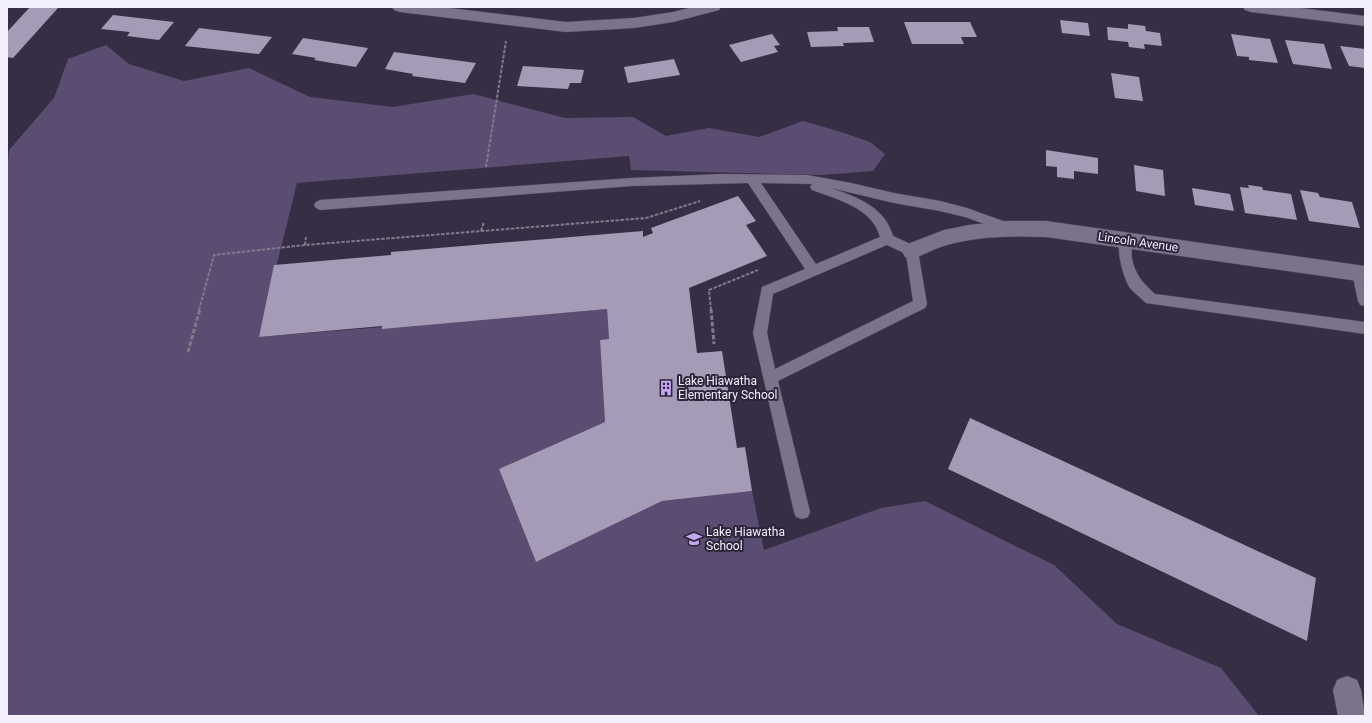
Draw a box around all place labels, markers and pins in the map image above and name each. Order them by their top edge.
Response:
place label: Lake Hiawatha Elementary School [678,374,778,402]
building icon: Lake Hiawatha Elementary School [657,379,675,397]
place label: Lake Hiawatha School [706,525,785,553]
school or university icon: Lake Hiawatha School [685,530,703,548]

